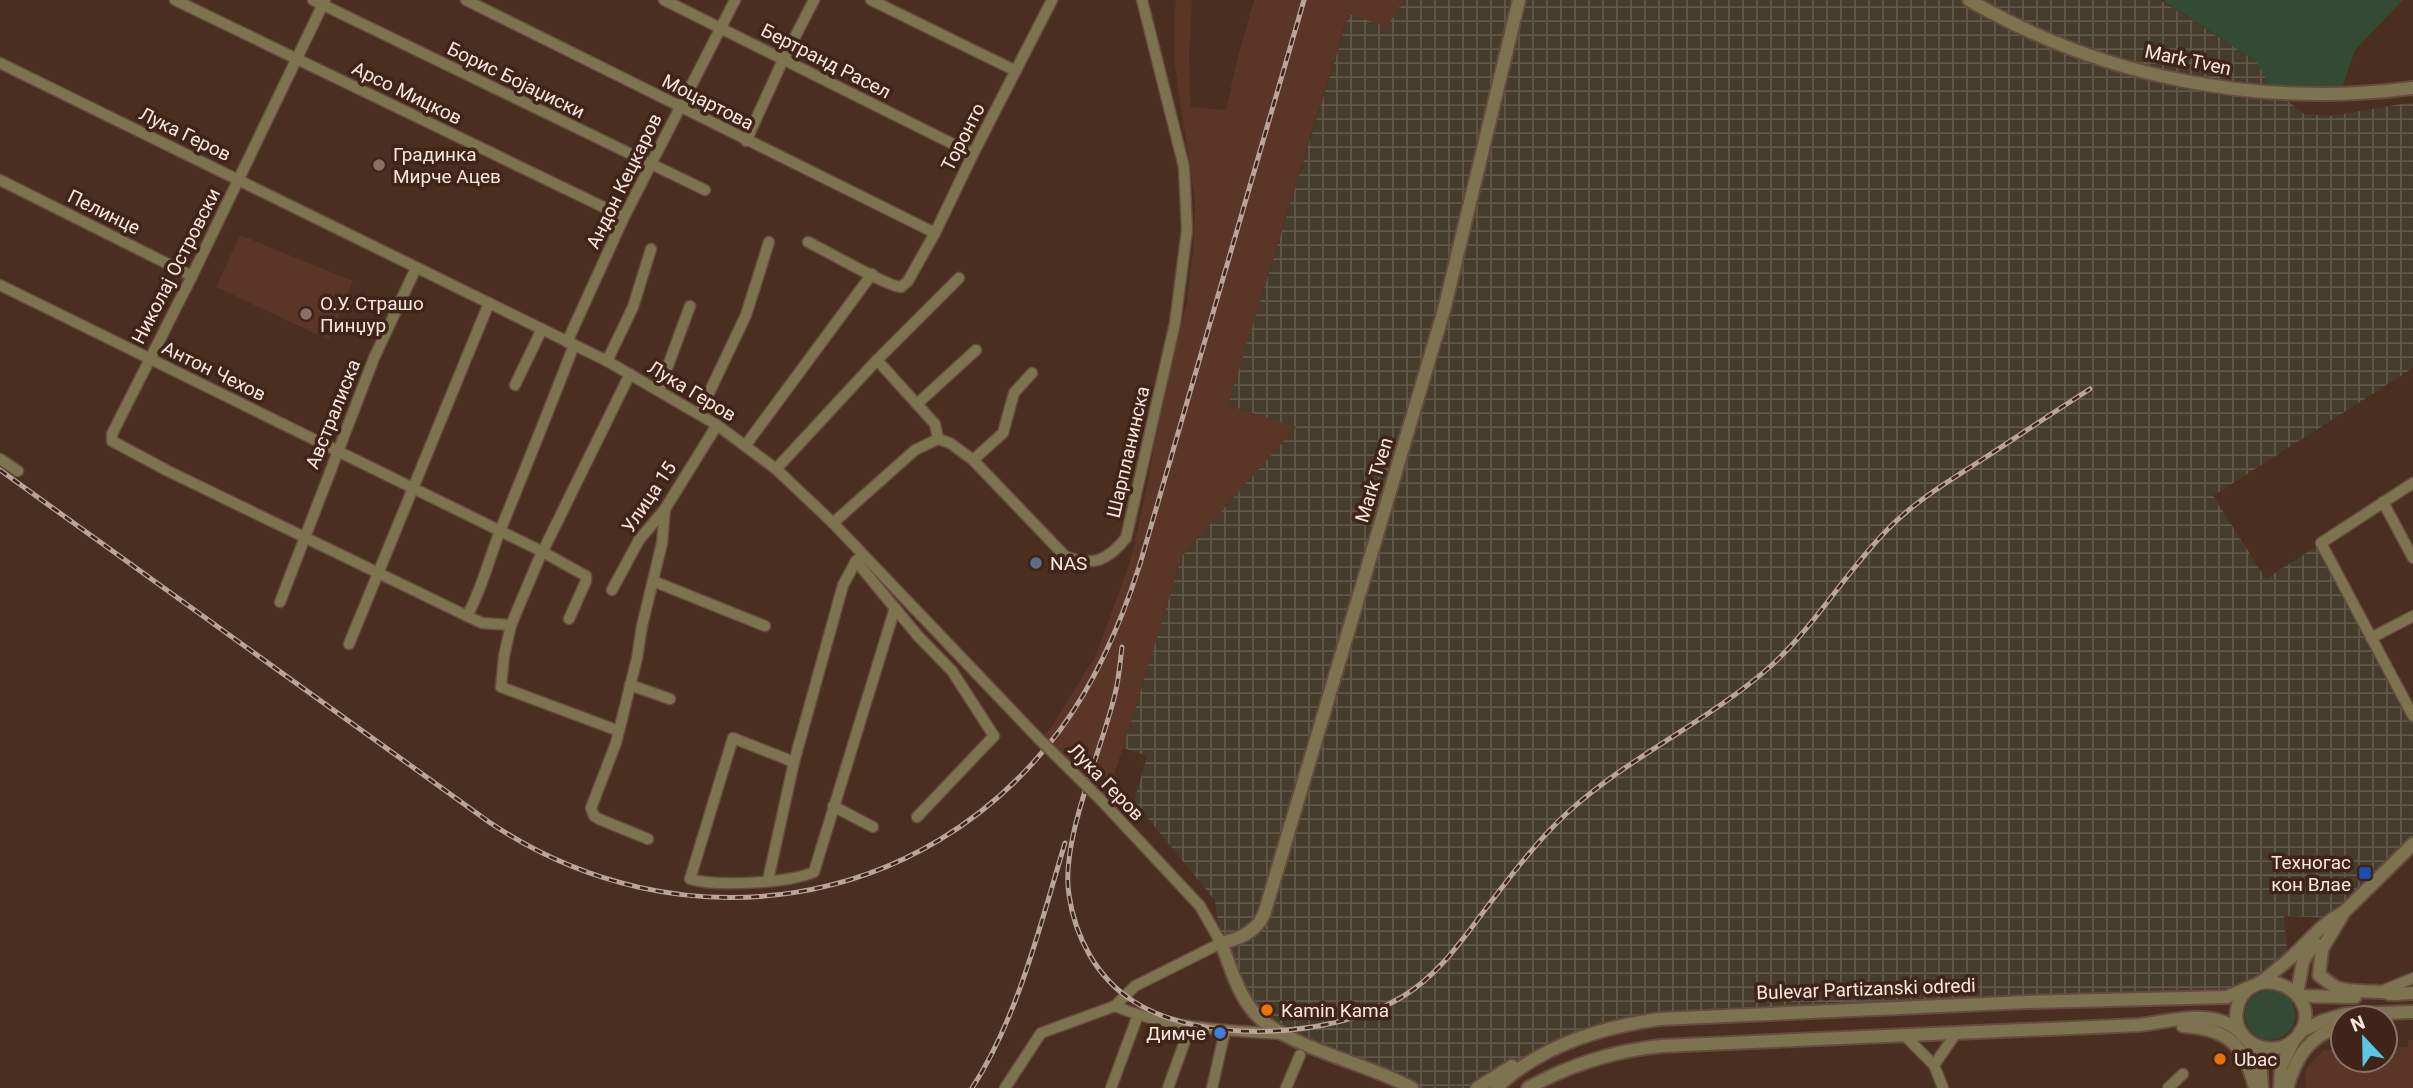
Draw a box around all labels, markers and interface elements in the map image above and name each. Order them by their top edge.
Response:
street label: Бертранд Расел [757,18,895,104]
street label: Борис Бојаџиски [444,37,588,123]
street label: Mark Tven [2143,40,2233,80]
street label: Арсо Мицков [348,57,466,129]
street label: Моцартова [658,69,758,135]
street label: Торонто [936,99,990,175]
street label: Лука Геров [135,102,235,166]
street label: Андон Кецкаров [581,110,667,252]
place label: Градинка Мирче Ацев [393,143,501,188]
marker: Градинка Мирче Ацев [371,157,387,173]
street label: Николај Островски [127,184,225,348]
street label: Пелинце [64,185,144,239]
place label: О.У. Страшо Пинџур [320,292,424,337]
marker: О.У. Страшо Пинџур [298,306,314,322]
street label: Антон Чехов [158,336,270,406]
street label: Австралиска [301,356,365,472]
street label: Лука Геров [644,356,740,426]
street label: Шарпланинска [1102,384,1154,520]
street label: Mark Tven [1350,435,1398,525]
street label: Улица 15 [617,457,681,537]
place label: NAS [1050,552,1087,575]
marker: NAS [1028,555,1044,571]
street label: Лука Геров [1063,738,1149,826]
place label: Техногас кон Влае [2271,851,2351,896]
marker: Техногас кон Влае [2357,865,2373,881]
street label: Bulevar Partizanski odredi [1756,974,1976,1004]
place label: Kamin Kama [1281,999,1389,1022]
marker: Kamin Kama [1259,1002,1275,1018]
north arrow [2329,1004,2399,1074]
text: N [2347,1011,2368,1037]
place label: Димче [1146,1022,1206,1045]
marker: Димче [1212,1025,1228,1041]
place label: Ubac [2234,1048,2277,1071]
marker: Ubac [2212,1051,2228,1067]

